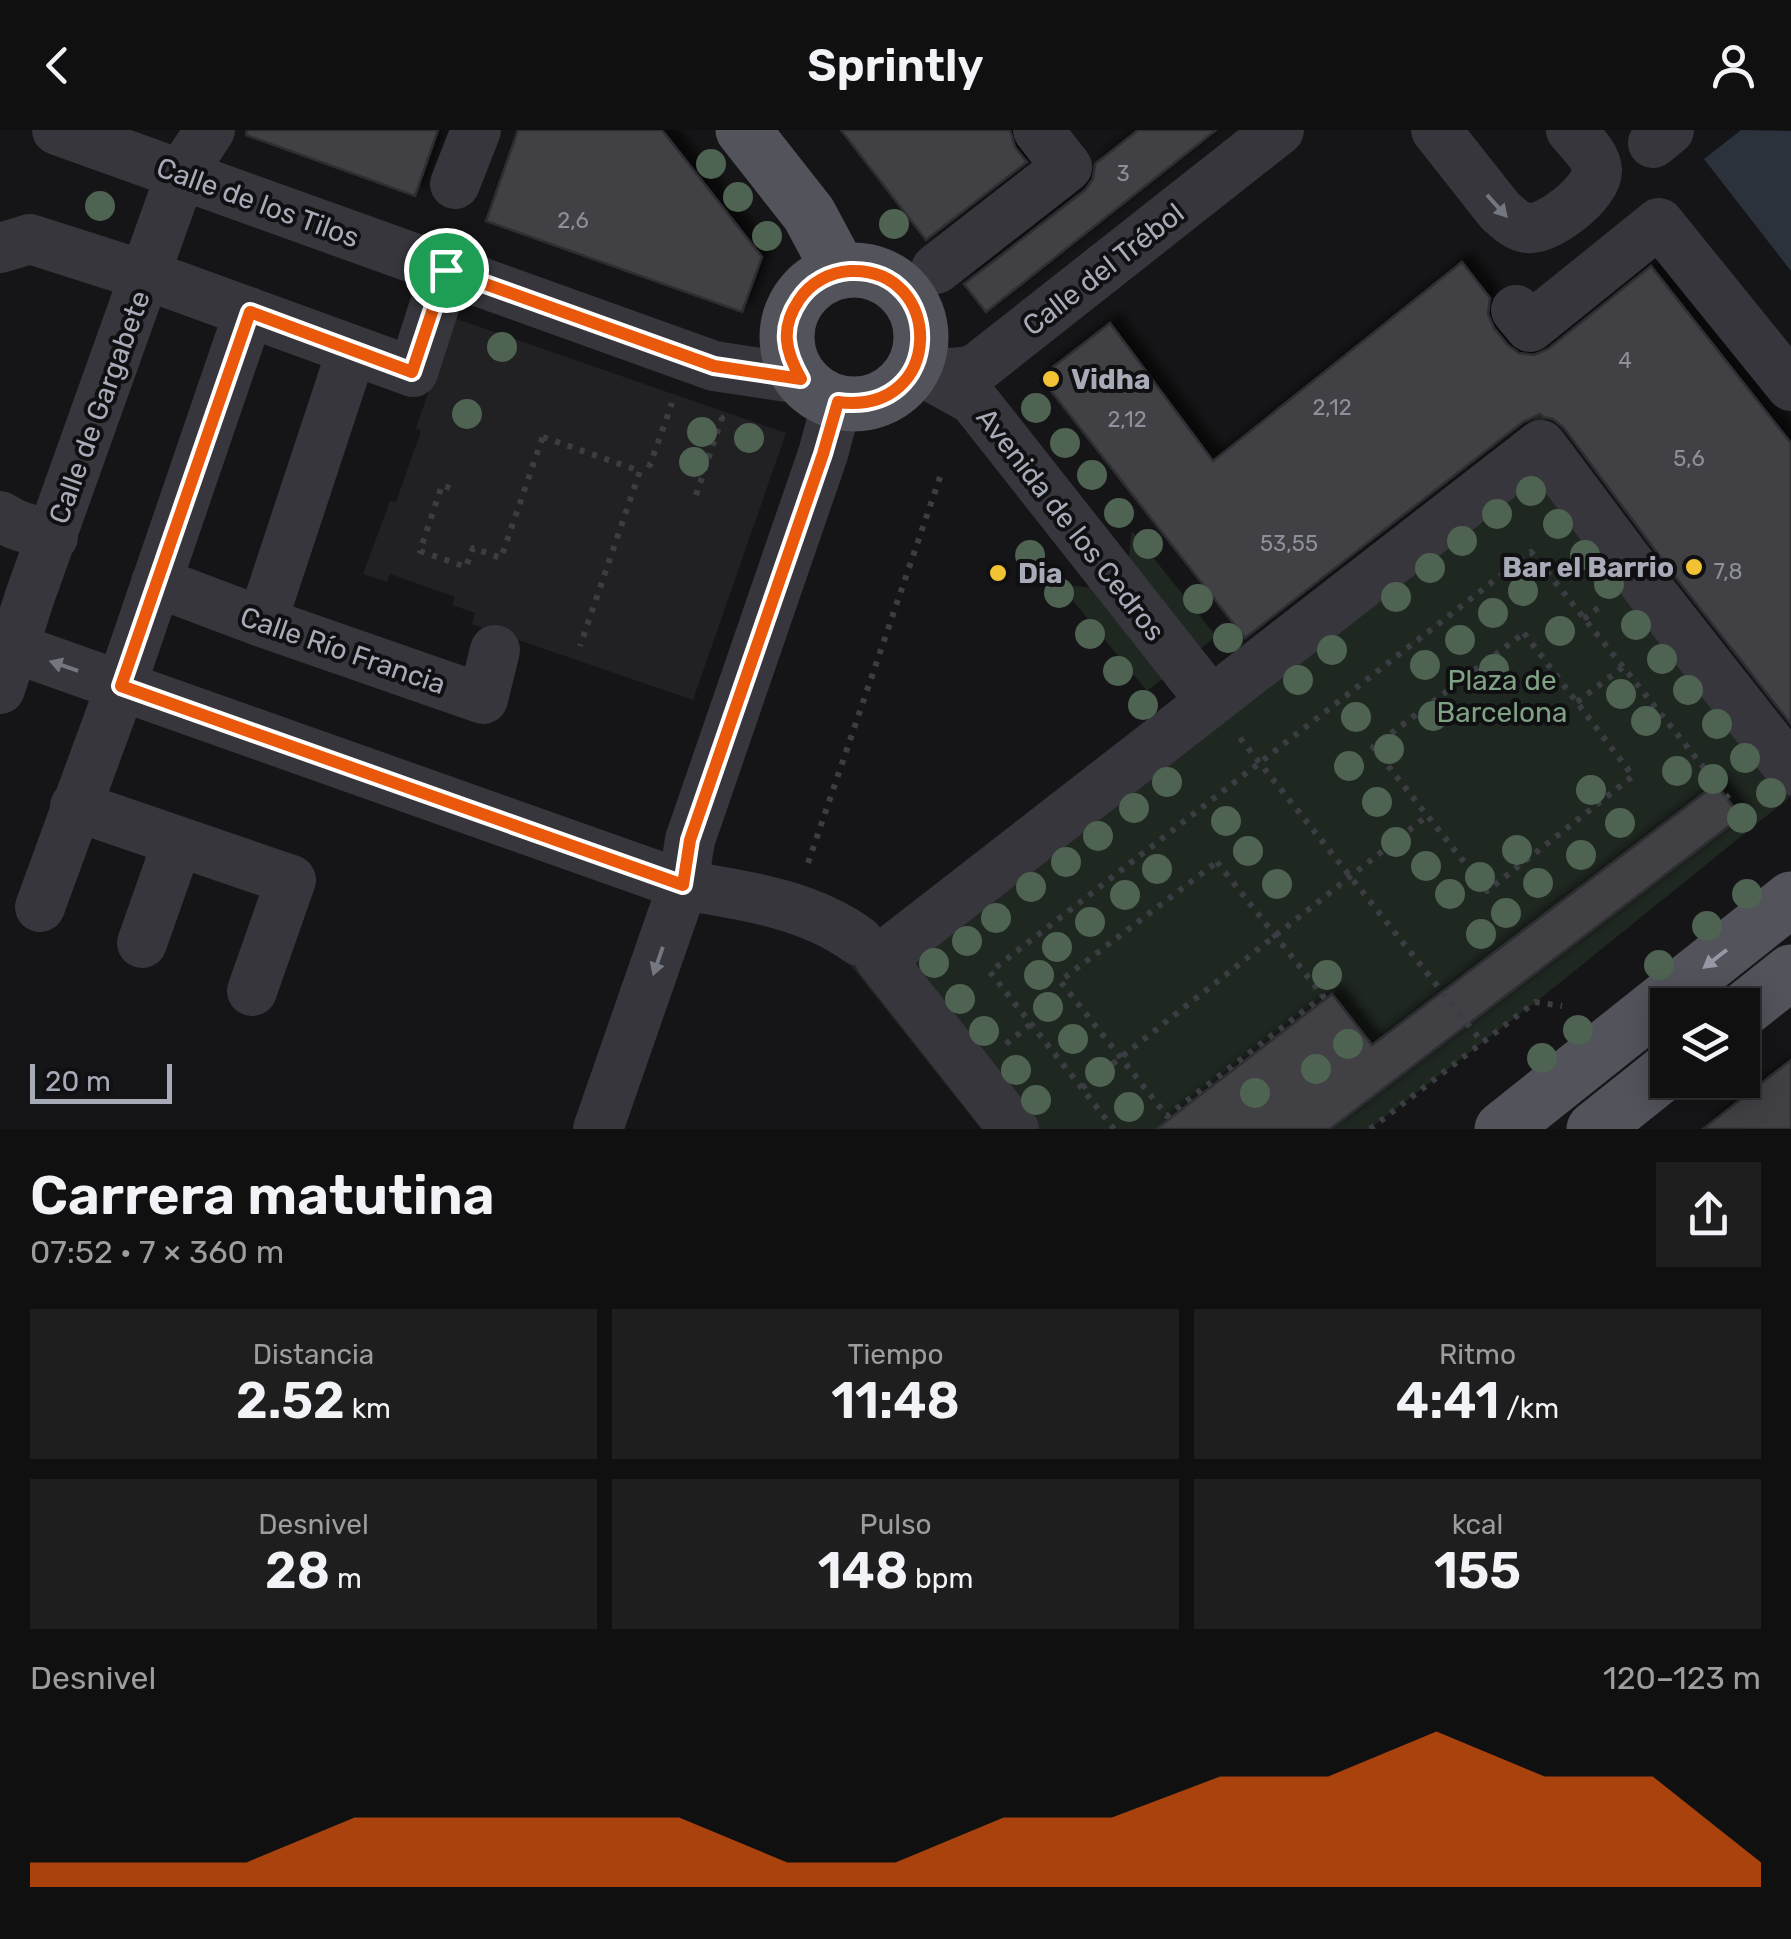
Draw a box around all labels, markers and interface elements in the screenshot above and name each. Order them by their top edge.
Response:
icon: back [30,38,85,93]
icon: person [1706,38,1761,93]
text: Sprintly [807,39,984,92]
street label: Calle de los Tilos [152,151,363,254]
house number: 3 [1116,160,1130,187]
one-way arrow [1486,193,1508,218]
street label: Calle del Trébol [1016,196,1190,342]
house number: 2,6 [557,207,589,234]
pin [404,228,489,313]
icon: arrive [419,243,474,298]
street label: Calle de Gargabete [42,286,157,528]
house number: 4 [1618,347,1632,374]
place label: Vidha [1071,363,1151,396]
marker: Vidha [1040,368,1062,390]
house number: 2,12 [1312,394,1352,421]
street label: Avenida de los Cedros [969,401,1172,647]
house number: 2,12 [1107,406,1147,433]
house number: 5,6 [1673,445,1705,472]
house number: 53,55 [1260,530,1318,557]
place label: Bar el Barrio [1502,551,1674,584]
marker: Bar el Barrio [1683,556,1705,578]
place label: Dia [1018,557,1063,590]
house number: 7,8 [1713,558,1743,585]
marker: Dia [987,562,1009,584]
street label: Calle Río Francia [236,600,450,701]
one-way arrow [48,657,78,672]
park label: Plaza de Barcelona [1437,664,1567,729]
one-way arrow [649,946,664,976]
one-way arrow [1702,949,1728,970]
map controls [1650,988,1760,1098]
button: layers [1650,988,1760,1098]
scale bar [30,1059,172,1104]
text: 20 m [45,1065,111,1098]
button: share [1656,1162,1761,1267]
text: Carrera matutina [30,1163,495,1228]
text: 07:52 · 7 × 360 m [30,1233,284,1271]
text: Distancia [253,1338,374,1371]
text: Tiempo [847,1338,944,1371]
text: Ritmo [1439,1338,1516,1371]
text: 2.52 [236,1371,345,1431]
text: 11:48 [831,1371,960,1431]
text: 4:41 [1396,1371,1499,1431]
text: km [345,1392,391,1425]
text: /km [1499,1392,1559,1425]
text: Desnivel [258,1508,369,1541]
text: Pulso [860,1508,932,1541]
text: kcal [1452,1508,1503,1541]
text: 28 [265,1541,330,1601]
text: 148 [818,1541,908,1601]
text: 155 [1434,1541,1521,1601]
text: m [330,1562,362,1595]
text: bpm [908,1562,973,1595]
text: Desnivel [30,1659,156,1697]
text: 120–123 m [1603,1659,1761,1697]

